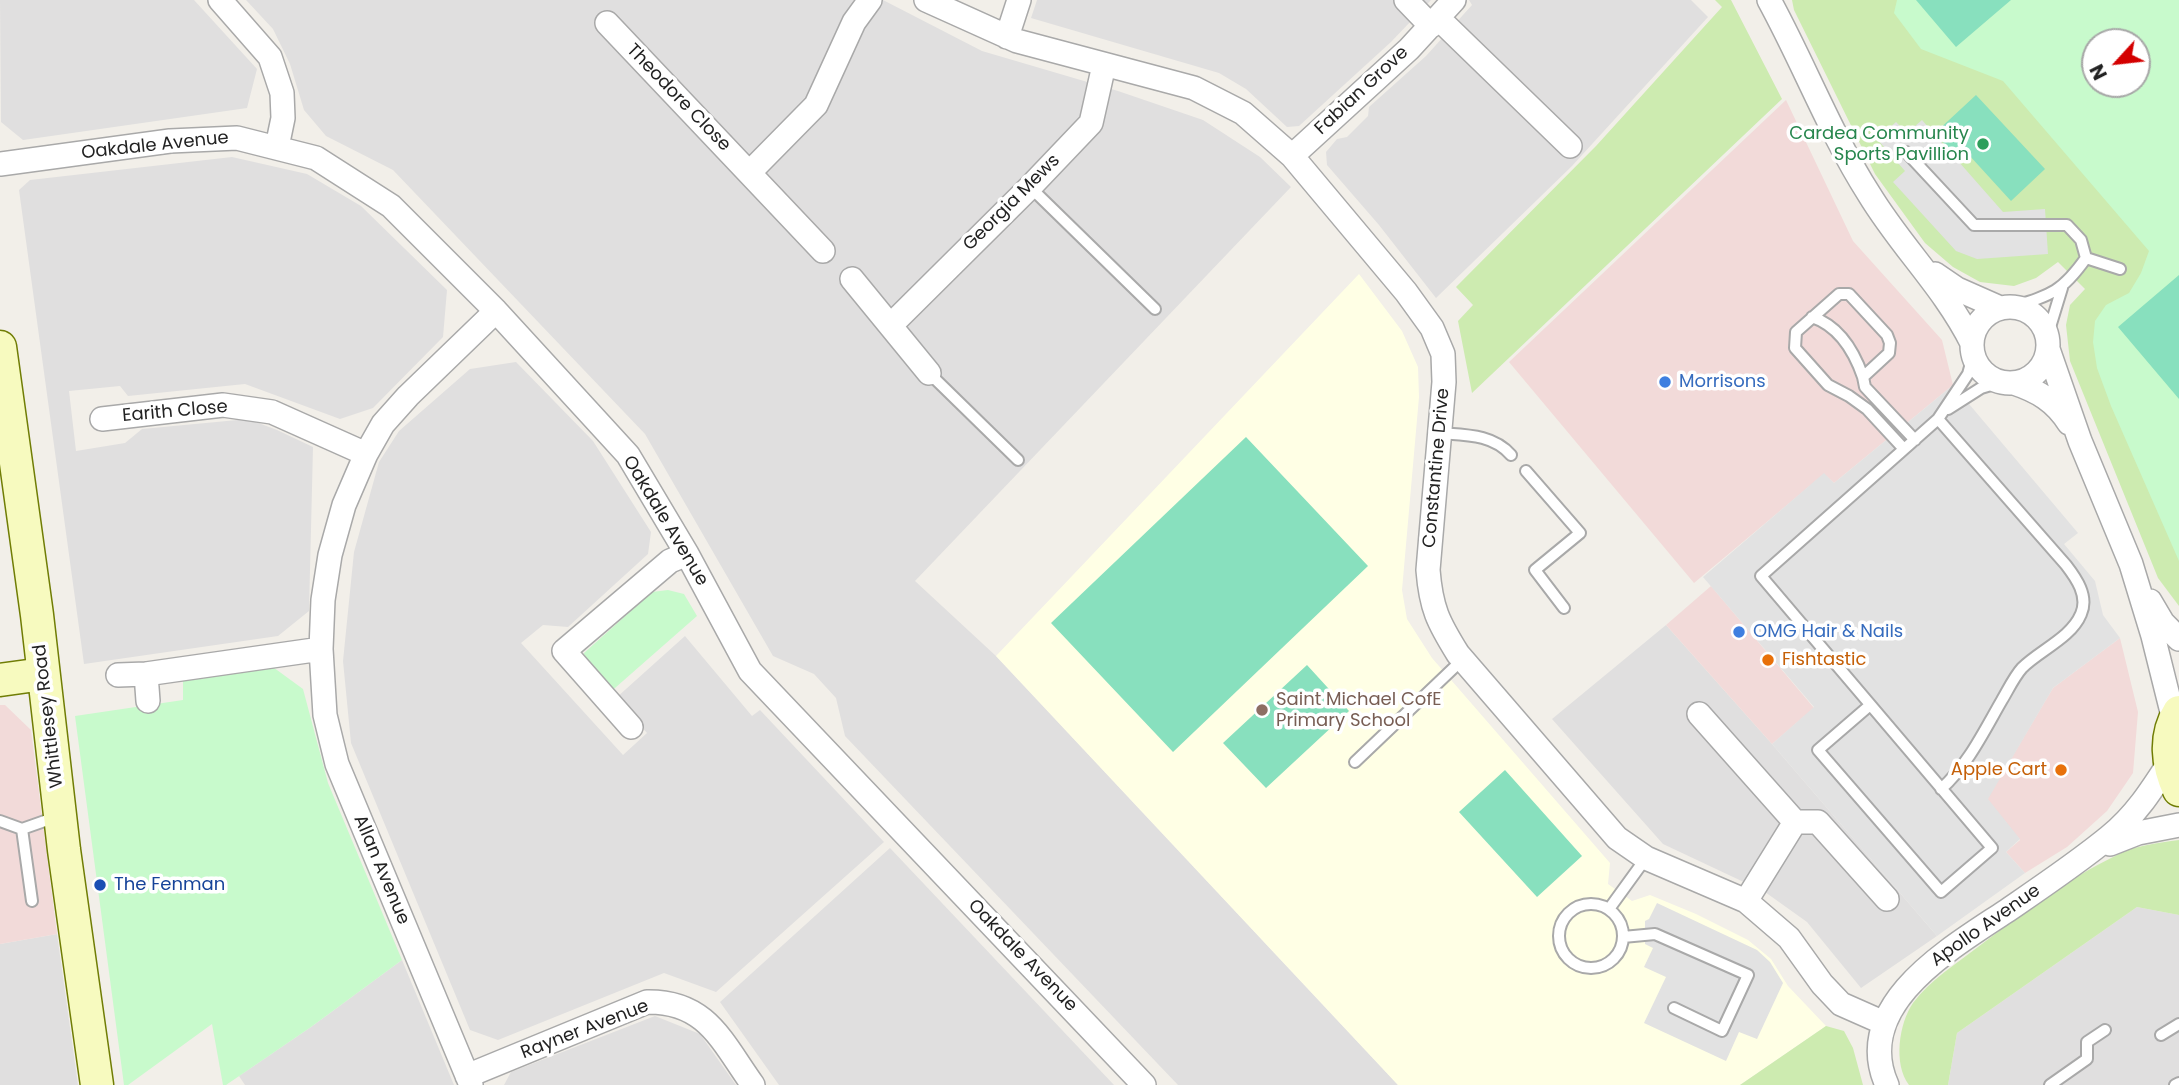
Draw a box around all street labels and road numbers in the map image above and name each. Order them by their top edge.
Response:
street label: Theodore Close [621,40,735,156]
street label: Fabian Grove [1311,42,1413,140]
street label: Oakdale Avenue [80,128,230,164]
street label: Georgia Mews [959,150,1065,256]
street label: Constantine Drive [1419,387,1455,549]
street label: Earith Close [121,397,229,427]
street label: Oakdale Avenue [618,452,712,590]
street label: Whittlesey Road [29,643,69,789]
street label: Allan Avenue [348,812,414,928]
street label: Apollo Avenue [1927,880,2045,972]
street label: Oakdale Avenue [963,895,1081,1017]
street label: Rayner Avenue [518,996,652,1064]

